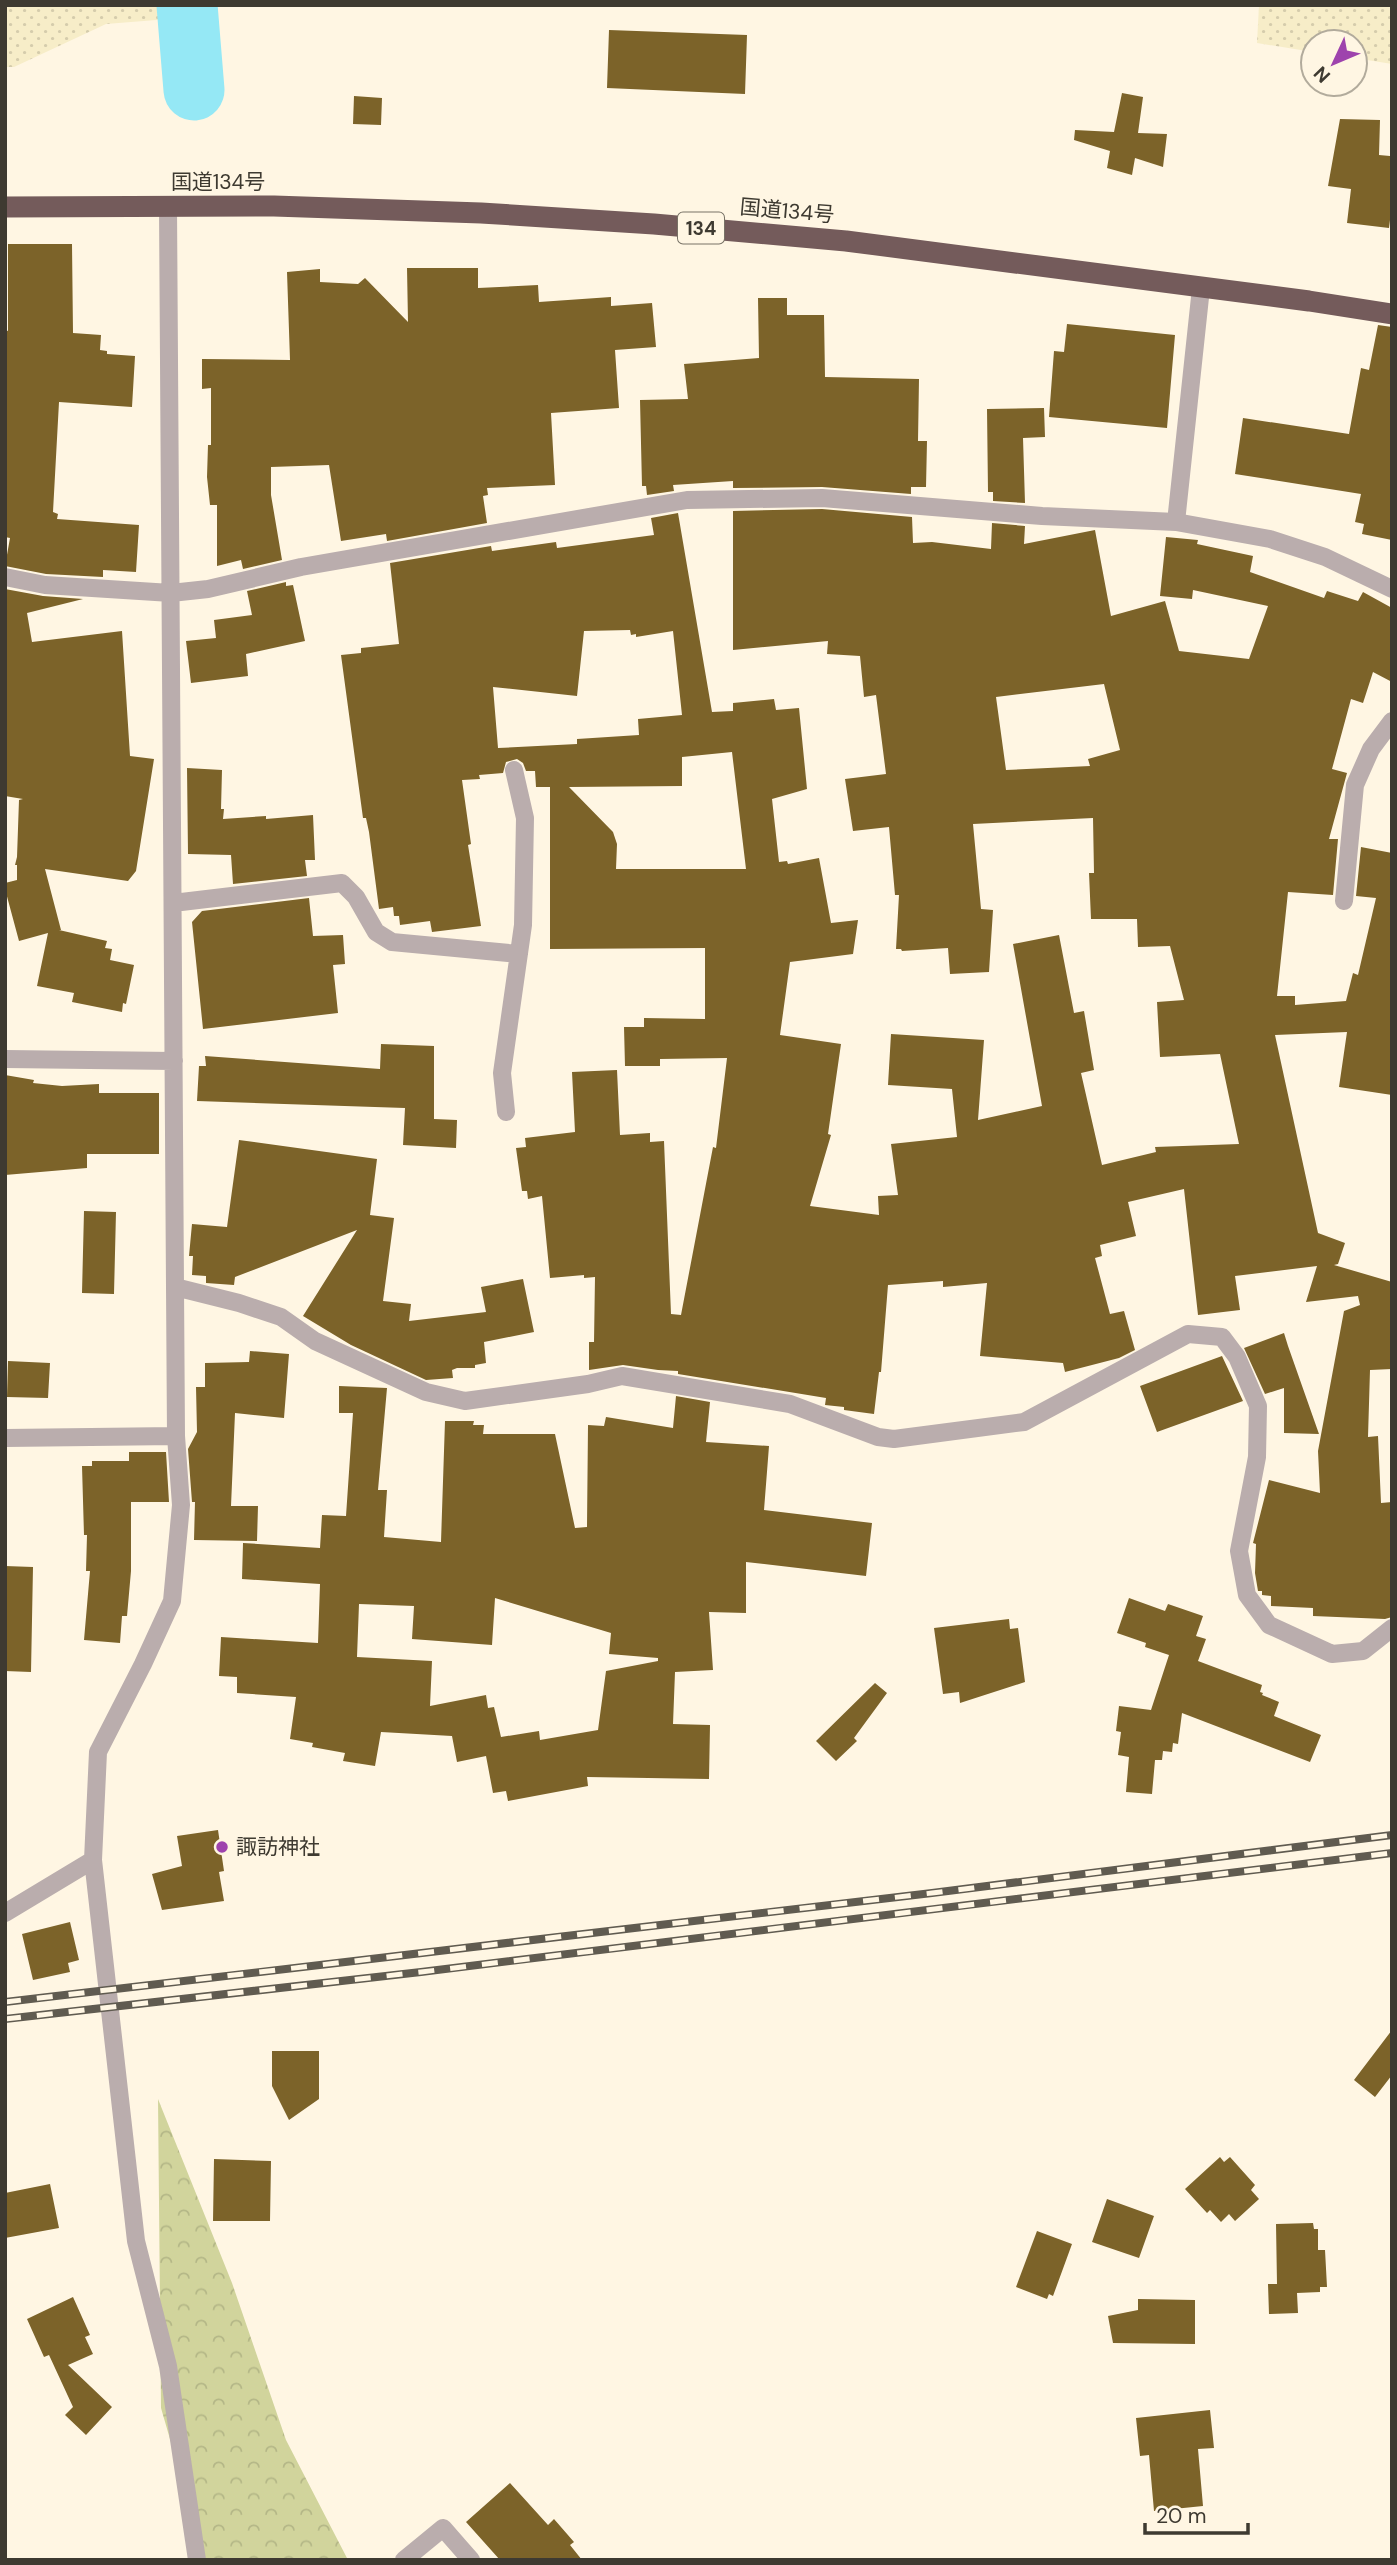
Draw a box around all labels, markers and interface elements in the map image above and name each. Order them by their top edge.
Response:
north arrow [1299,28,1369,98]
text: N [1308,61,1336,88]
street label: 国道134号 [171,168,265,196]
street label: 国道134号 [739,193,835,229]
road number: 134 [678,212,724,244]
place label: 諏訪神社 [236,1833,320,1861]
marker: 諏訪神社 [214,1839,230,1855]
scale bar [1145,2492,1248,2536]
text: 20 m [1156,2502,1207,2530]

